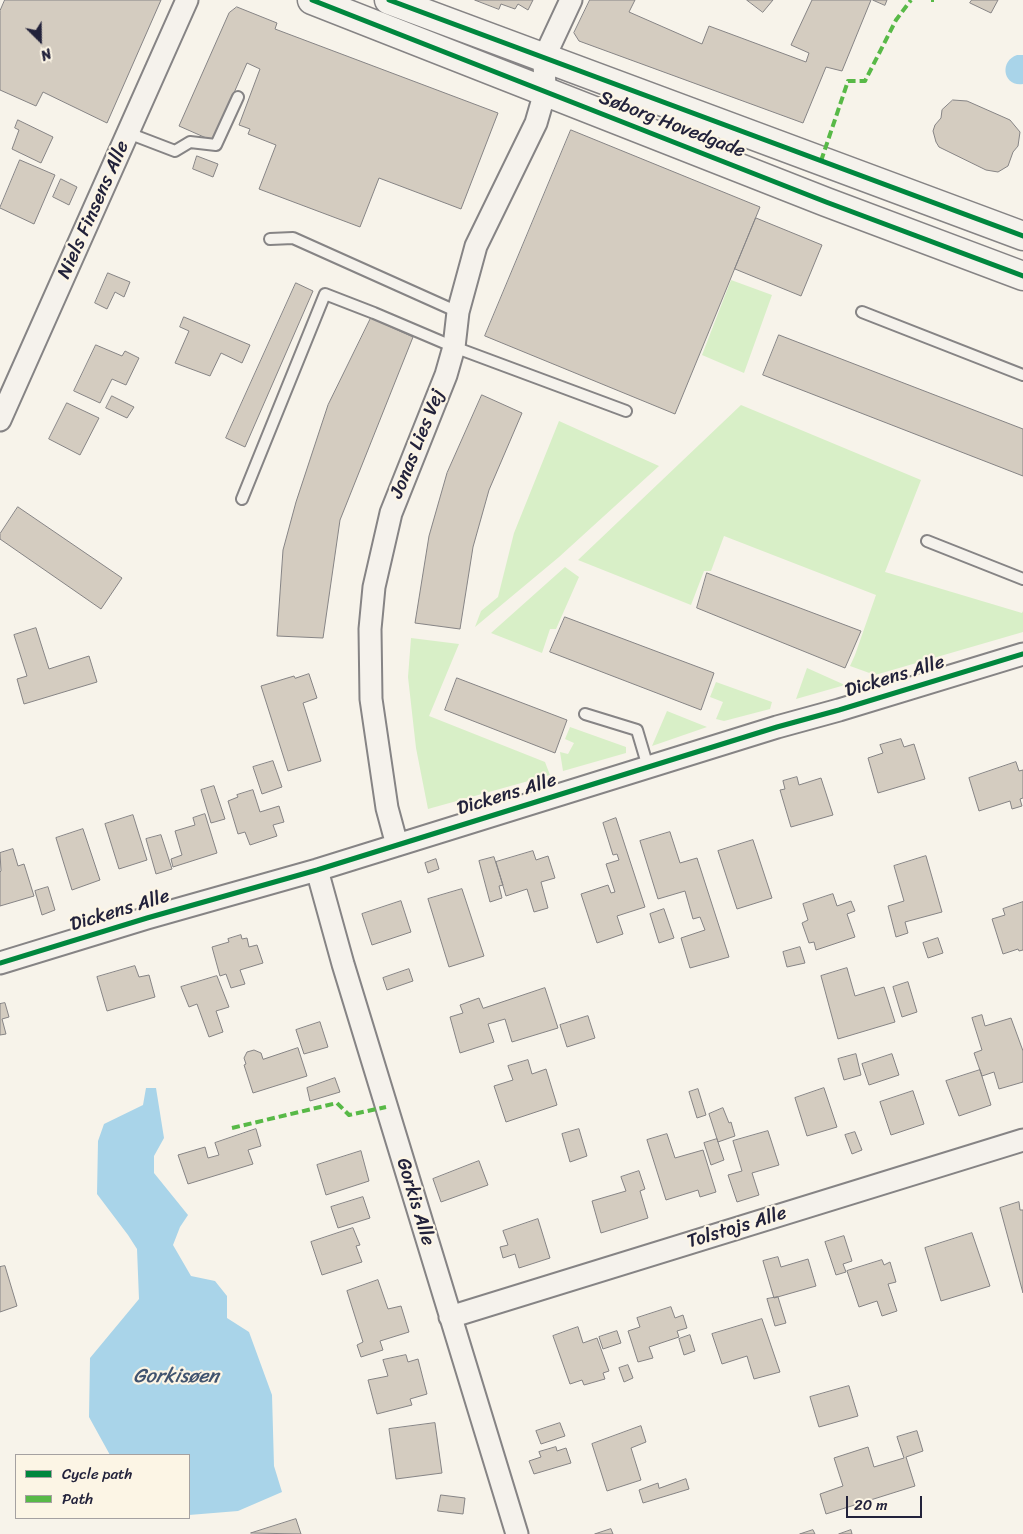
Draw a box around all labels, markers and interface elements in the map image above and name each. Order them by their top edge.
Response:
north arrow [15,15,65,65]
text: N [37,41,55,68]
street label: Søborg Hovedgade [596,87,748,163]
street label: Niels Finsens Alle [53,137,135,283]
street label: Jonas Lies Vej [386,386,450,502]
street label: Dickens Alle [842,651,948,703]
street label: Dickens Alle [454,769,560,821]
street label: Dickens Alle [67,885,173,937]
street label: Gorkis Alle [391,1155,439,1249]
street label: Tolstojs Alle [684,1202,790,1254]
water label: Gorkisøen [133,1365,219,1389]
legend [15,1454,190,1519]
text: Cycle path [62,1461,132,1487]
text: Path [62,1486,93,1512]
scale bar [848,1486,924,1518]
text: 20 m [854,1492,888,1518]

